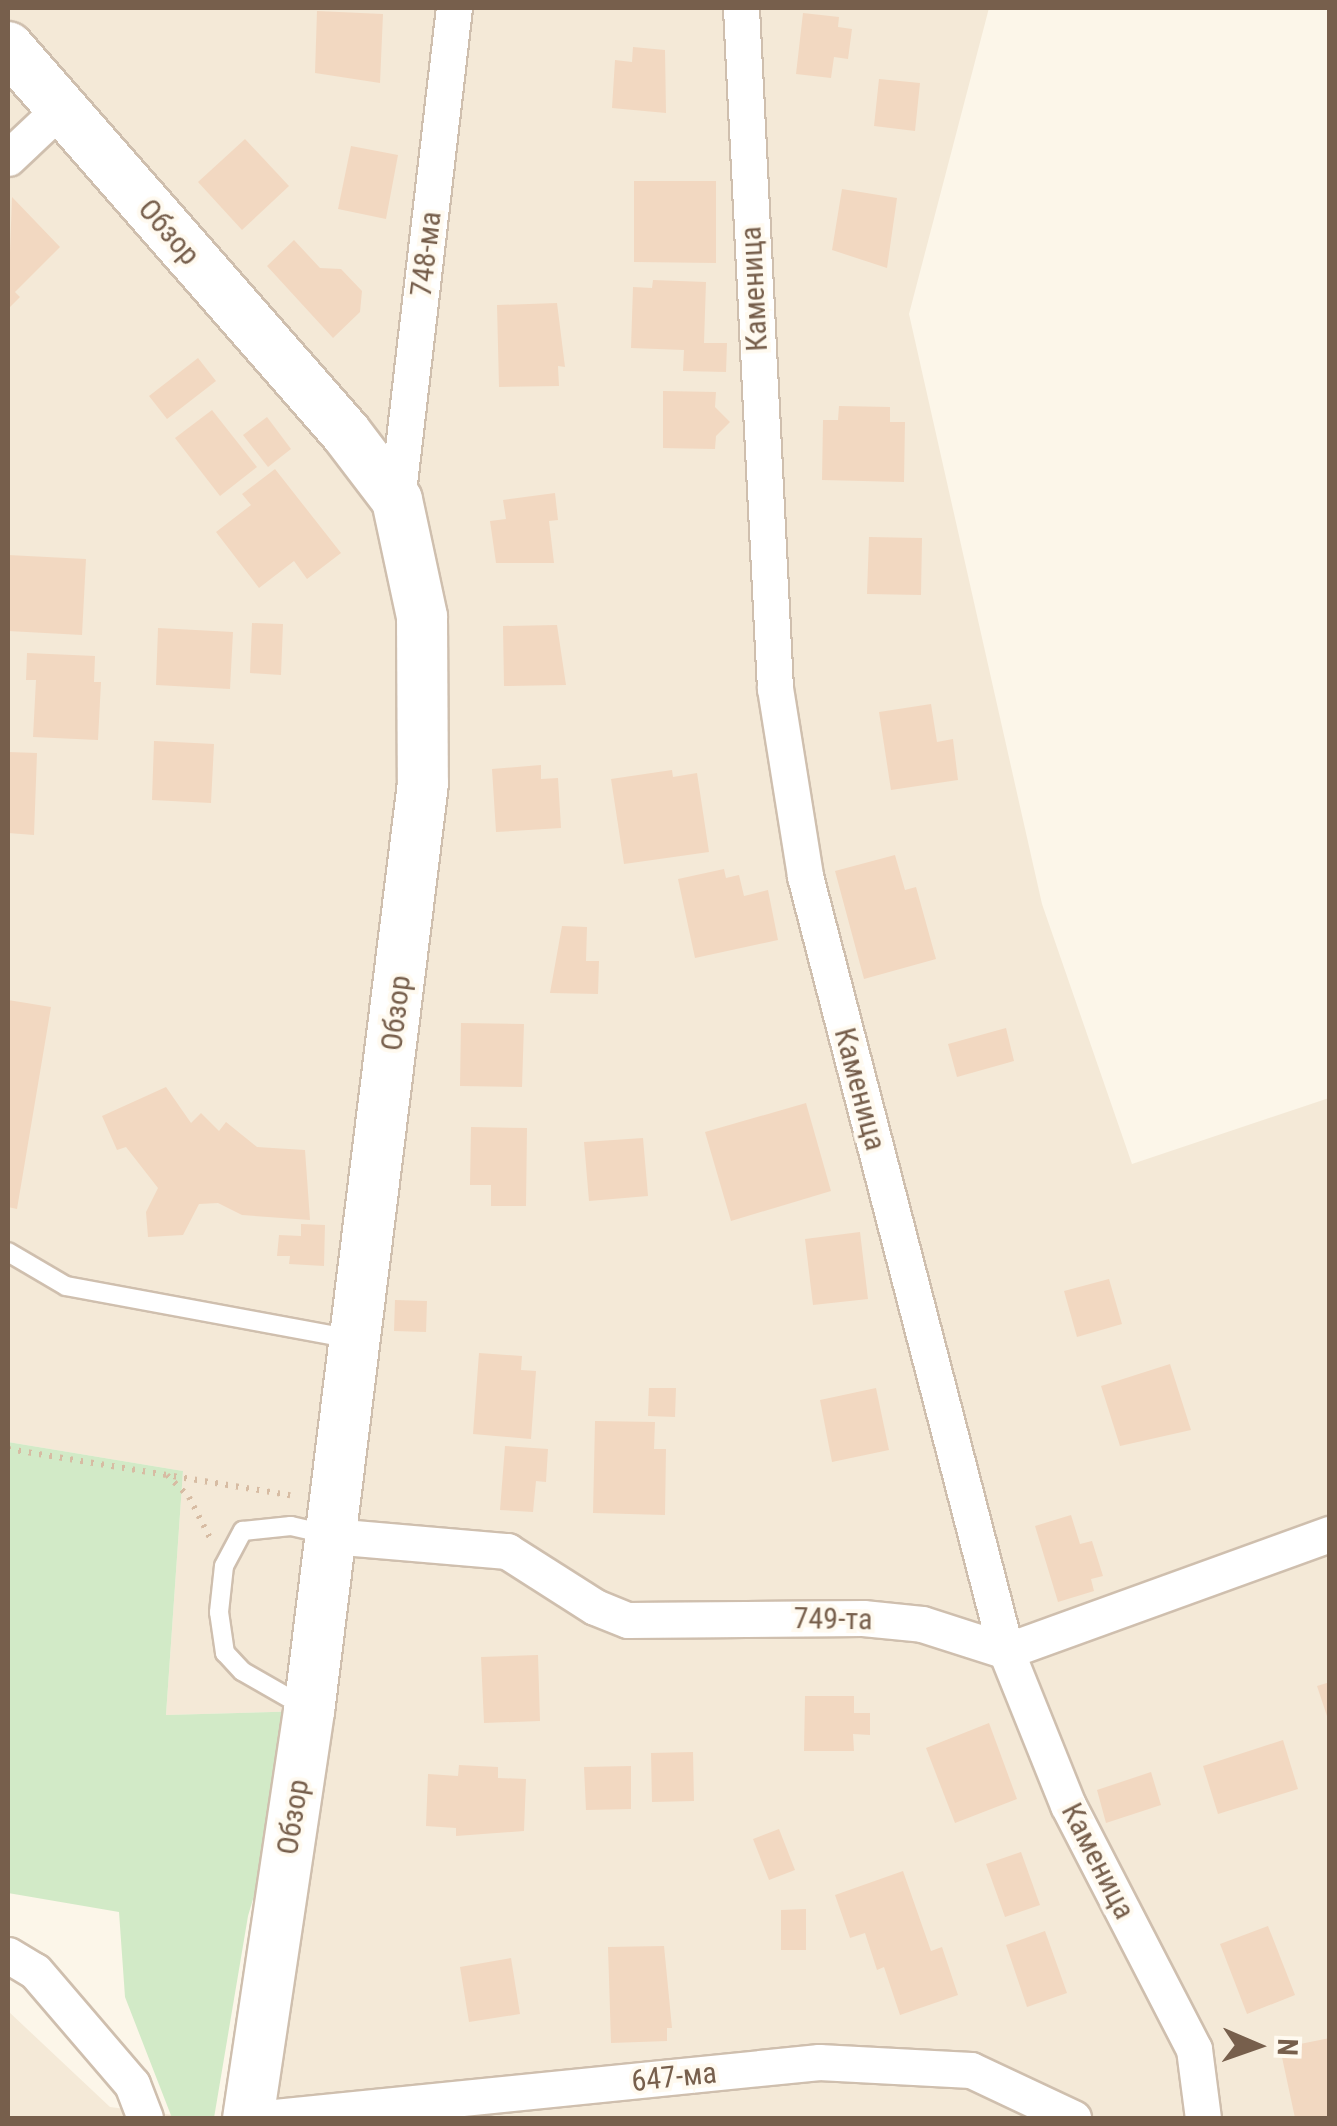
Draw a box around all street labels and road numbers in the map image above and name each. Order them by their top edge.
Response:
street label: Обзор [131,192,207,272]
street label: 748-ма [403,209,449,299]
street label: Каменица [733,226,775,352]
street label: Обзор [374,973,418,1053]
street label: Каменица [826,1024,894,1154]
street label: 749-та [793,1600,873,1638]
street label: Обзор [269,1777,317,1857]
street label: Каменица [1054,1797,1142,1925]
street label: 647-ма [630,2055,718,2099]

